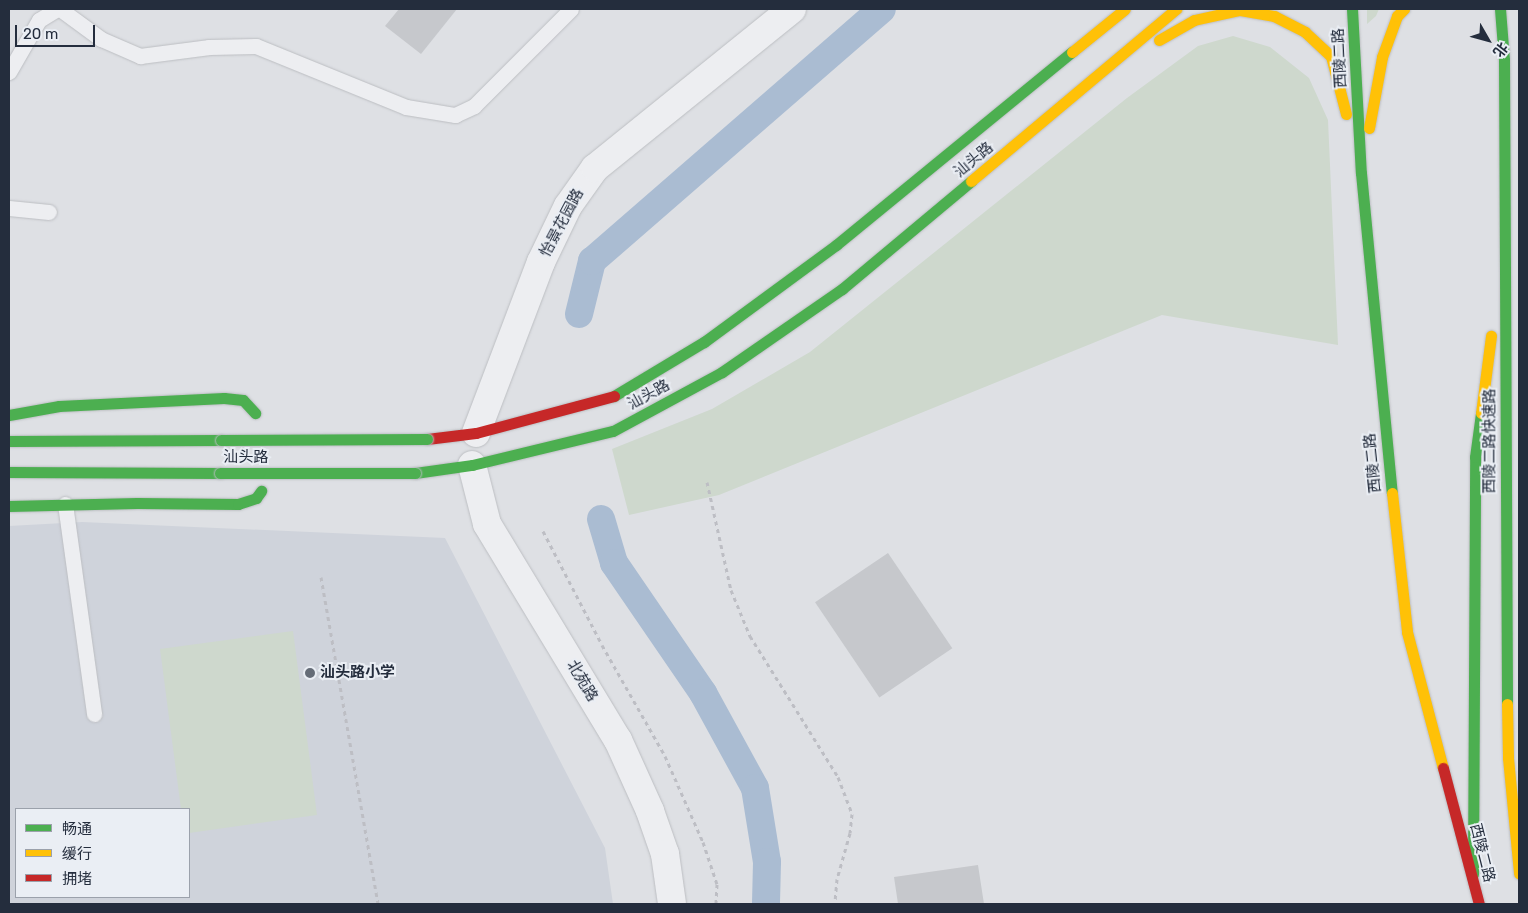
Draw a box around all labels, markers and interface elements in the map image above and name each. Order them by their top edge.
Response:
scale bar [18,15,98,47]
north arrow [1463,15,1513,65]
text: 20 m [23,25,58,43]
street label: 西陵二路 [1329,28,1351,88]
text: 北 [1489,39,1511,60]
street label: 汕头路 [951,139,997,181]
street label: 怡景花园路 [536,186,588,260]
street label: 汕头路 [625,376,673,414]
street label: 西陵二路快速路 [1481,389,1499,493]
street label: 西陵二路 [1361,432,1385,494]
street label: 汕头路 [224,449,268,467]
street label: 北苑路 [563,657,601,705]
place label: 汕头路小学 [320,664,395,682]
marker: 汕头路小学 [304,667,316,679]
legend [15,808,190,898]
text: 畅通 [62,820,92,838]
street label: 西陵二路 [1466,822,1498,884]
text: 缓行 [62,845,92,863]
text: 拥堵 [62,870,92,888]

